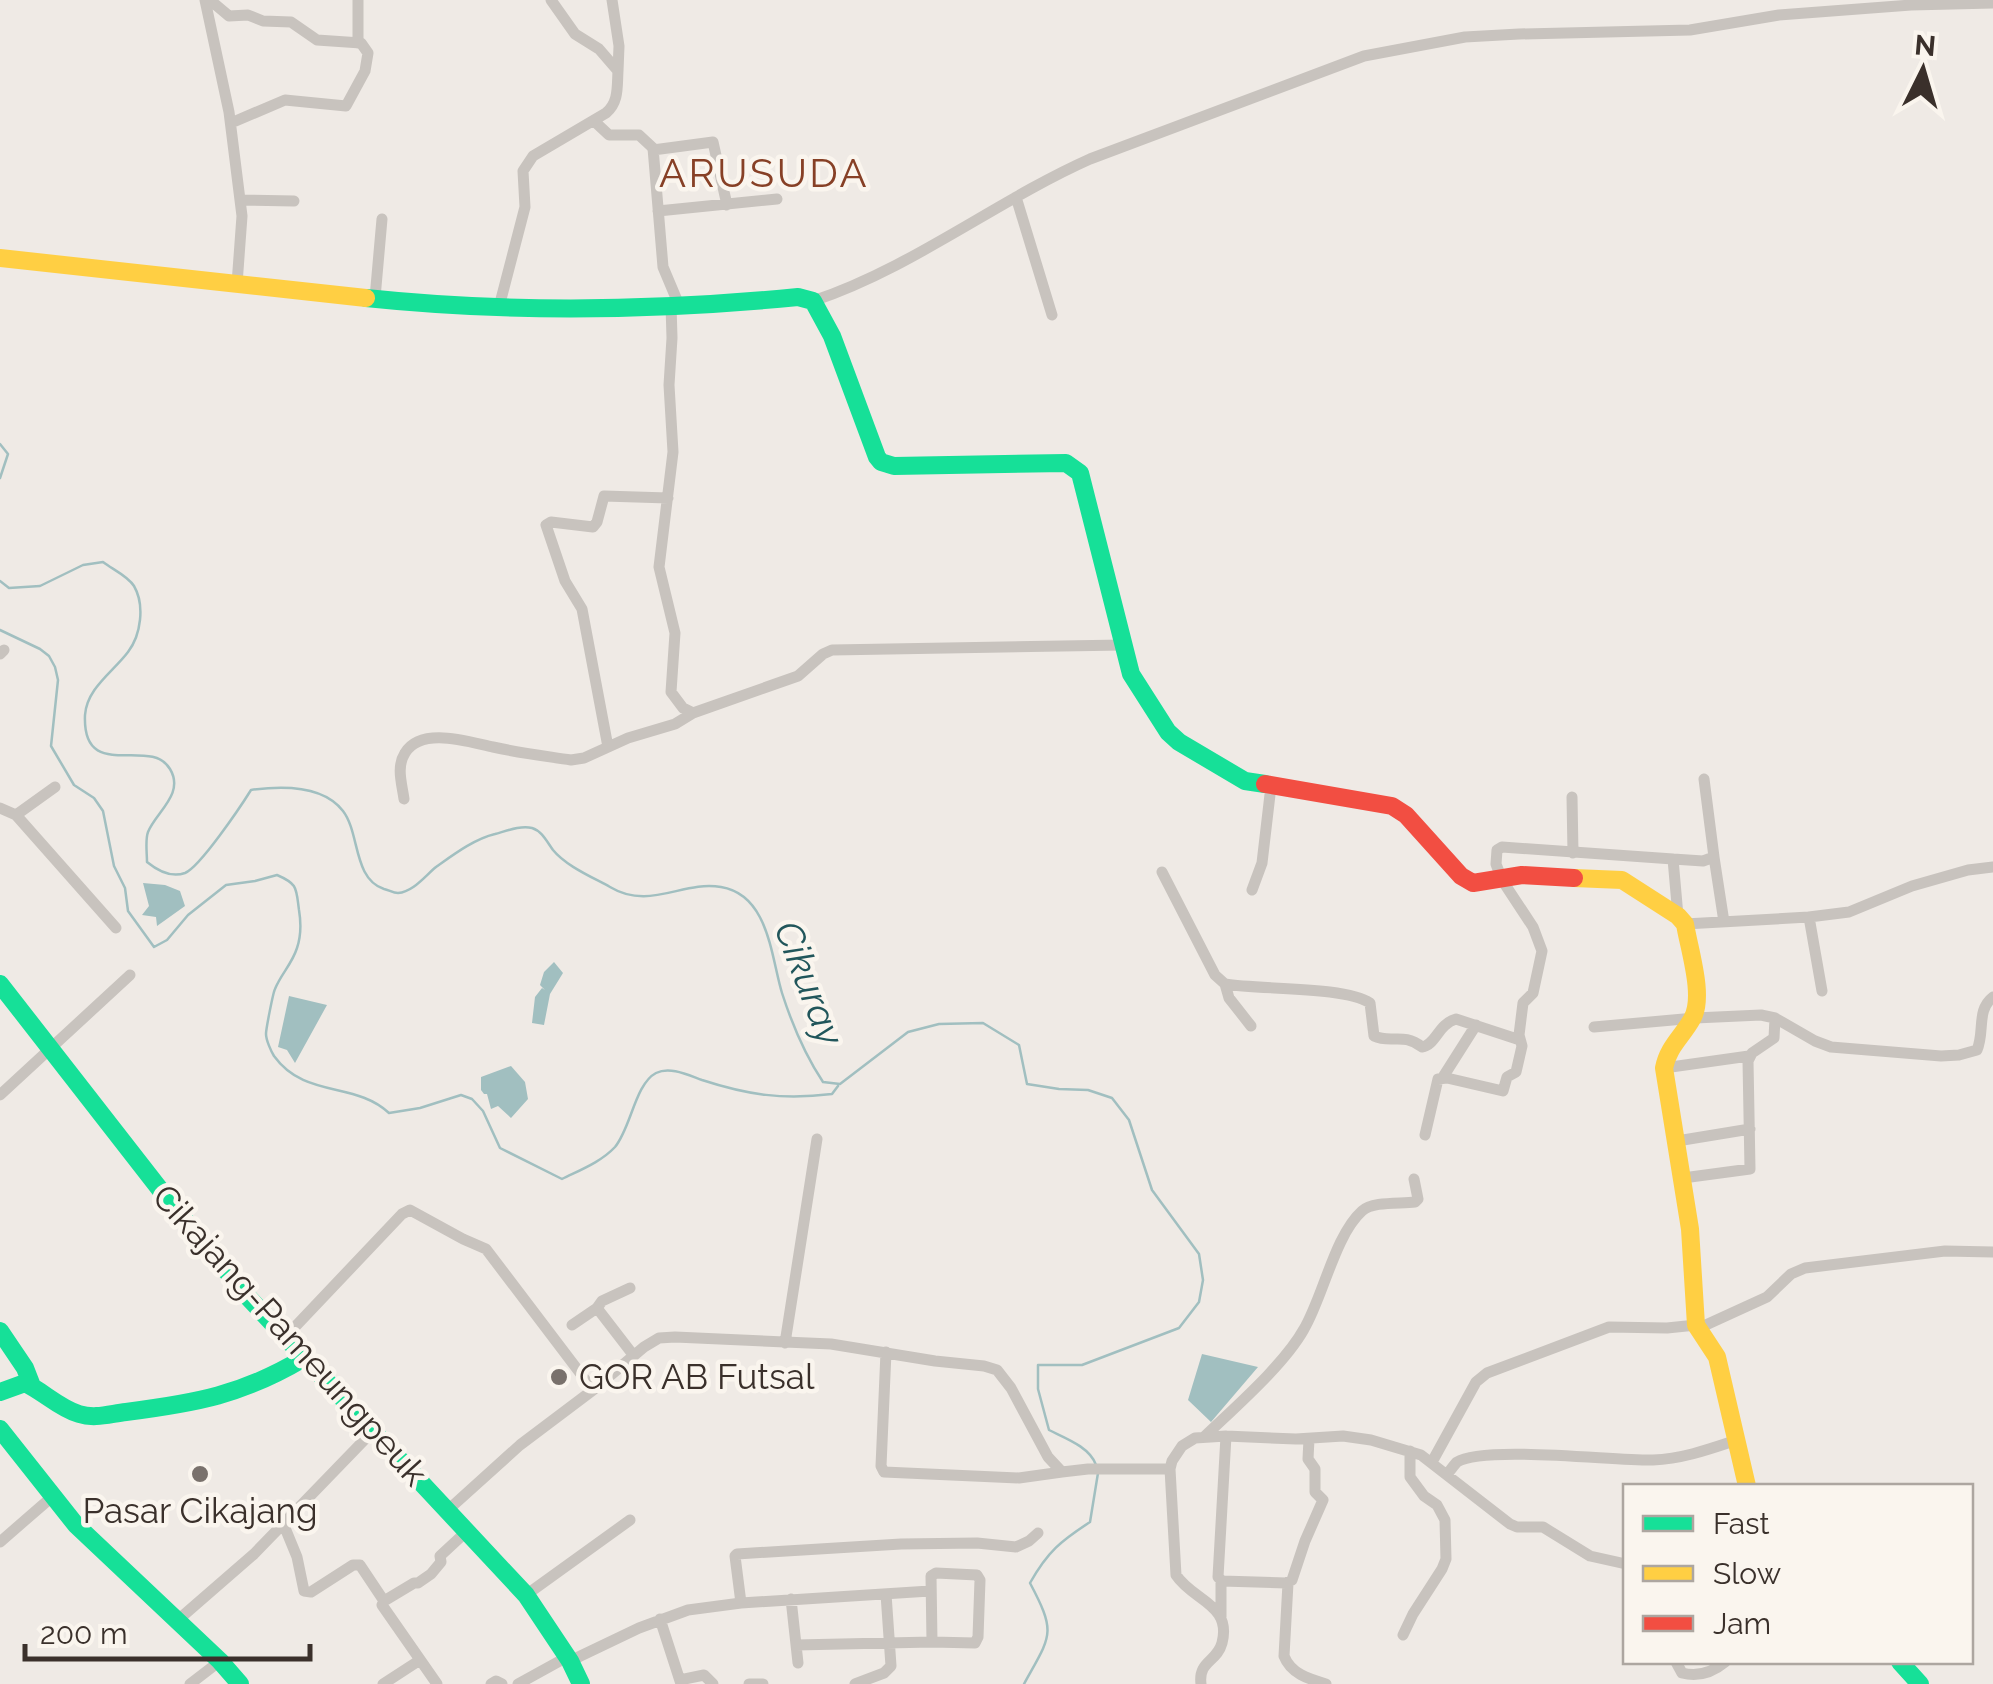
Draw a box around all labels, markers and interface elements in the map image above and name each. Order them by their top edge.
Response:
north arrow [1873,20,1973,120]
text: N [1913,28,1937,63]
district label: ARUSUDA [659,149,869,196]
water label: Cikuray [765,915,854,1052]
street label: Cikajang-Pameungpeuk [144,1176,437,1494]
place label: GOR AB Futsal [579,1356,815,1397]
marker: GOR AB Futsal [548,1366,570,1388]
marker: Pasar Cikajang [189,1463,211,1485]
legend [1623,1484,1973,1664]
place label: Pasar Cikajang [82,1490,318,1531]
text: Fast [1713,1506,1770,1541]
text: Slow [1713,1556,1781,1591]
scale bar [25,1599,310,1661]
text: Jam [1713,1606,1771,1641]
text: 200 m [40,1616,128,1651]

